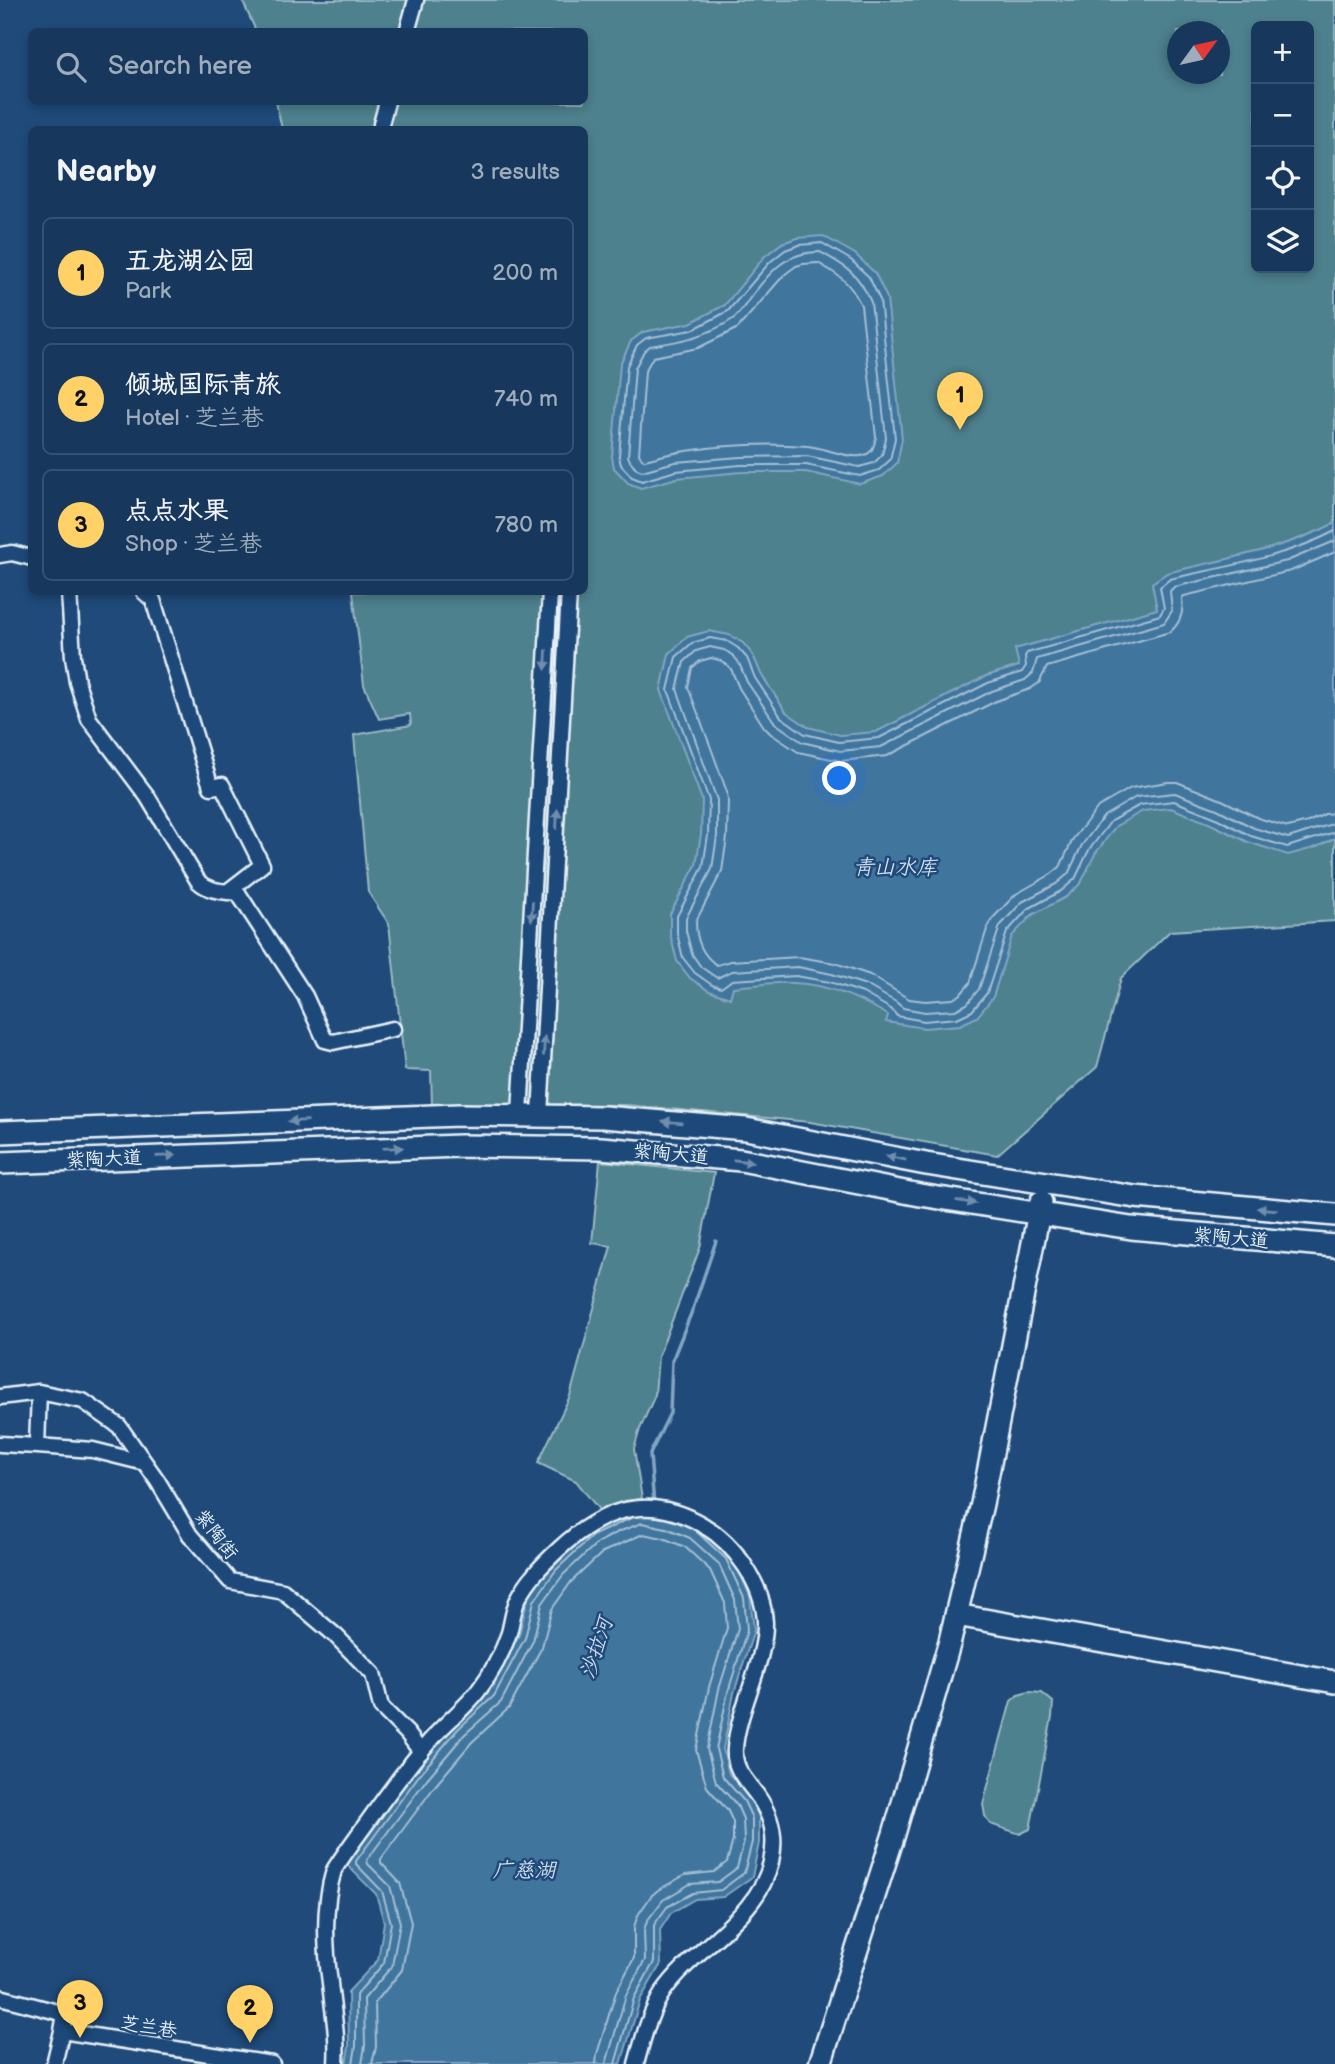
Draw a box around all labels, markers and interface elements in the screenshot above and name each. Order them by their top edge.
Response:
north arrow [1167,21,1230,84]
map controls [1251,21,1314,273]
button: + [1251,21,1314,84]
search box [28,28,588,105]
icon: search [52,48,90,86]
text: Search here [108,51,252,82]
button: − [1251,84,1314,147]
button: locate [1251,147,1314,210]
text: Nearby [56,154,156,190]
text: 3 results [471,158,560,186]
button: layers [1251,210,1314,273]
text: 五龙湖公园 [125,246,255,277]
text: 1 [76,259,86,287]
text: 200 m [492,259,558,287]
text: Park [125,277,171,305]
text: 倾城国际青旅 [125,370,281,401]
pin: 1 [937,372,983,430]
text: 2 [74,385,88,413]
text: 740 m [494,385,558,413]
text: Hotel · 芝兰巷 [125,404,264,432]
text: 点点水果 [125,496,229,527]
text: 3 [74,511,88,539]
text: 780 m [495,511,558,539]
text: Shop · 芝兰巷 [125,530,262,558]
one-way arrow [541,649,552,671]
your location [822,761,856,795]
one-way arrow [551,808,562,830]
water label: 青山水库 [853,855,939,880]
one-way arrow [526,900,537,922]
one-way arrow [539,1035,550,1057]
one-way arrow [286,1115,308,1126]
one-way arrow [661,1116,683,1127]
street label: 紫陶大道 [632,1140,710,1169]
one-way arrow [383,1143,405,1154]
street label: 紫陶大道 [66,1147,142,1172]
one-way arrow [155,1150,177,1161]
one-way arrow [885,1153,907,1164]
one-way arrow [732,1155,754,1166]
one-way arrow [955,1197,977,1208]
one-way arrow [1256,1203,1278,1214]
street label: 紫陶大道 [1192,1224,1270,1253]
street label: 紫陶街 [189,1505,242,1564]
water label: 沙拉河 [575,1611,619,1682]
water label: 广慈湖 [493,1858,557,1883]
pin: 3 [57,1980,103,2038]
pin: 2 [227,1985,273,2043]
street label: 芝兰巷 [119,2012,179,2043]

